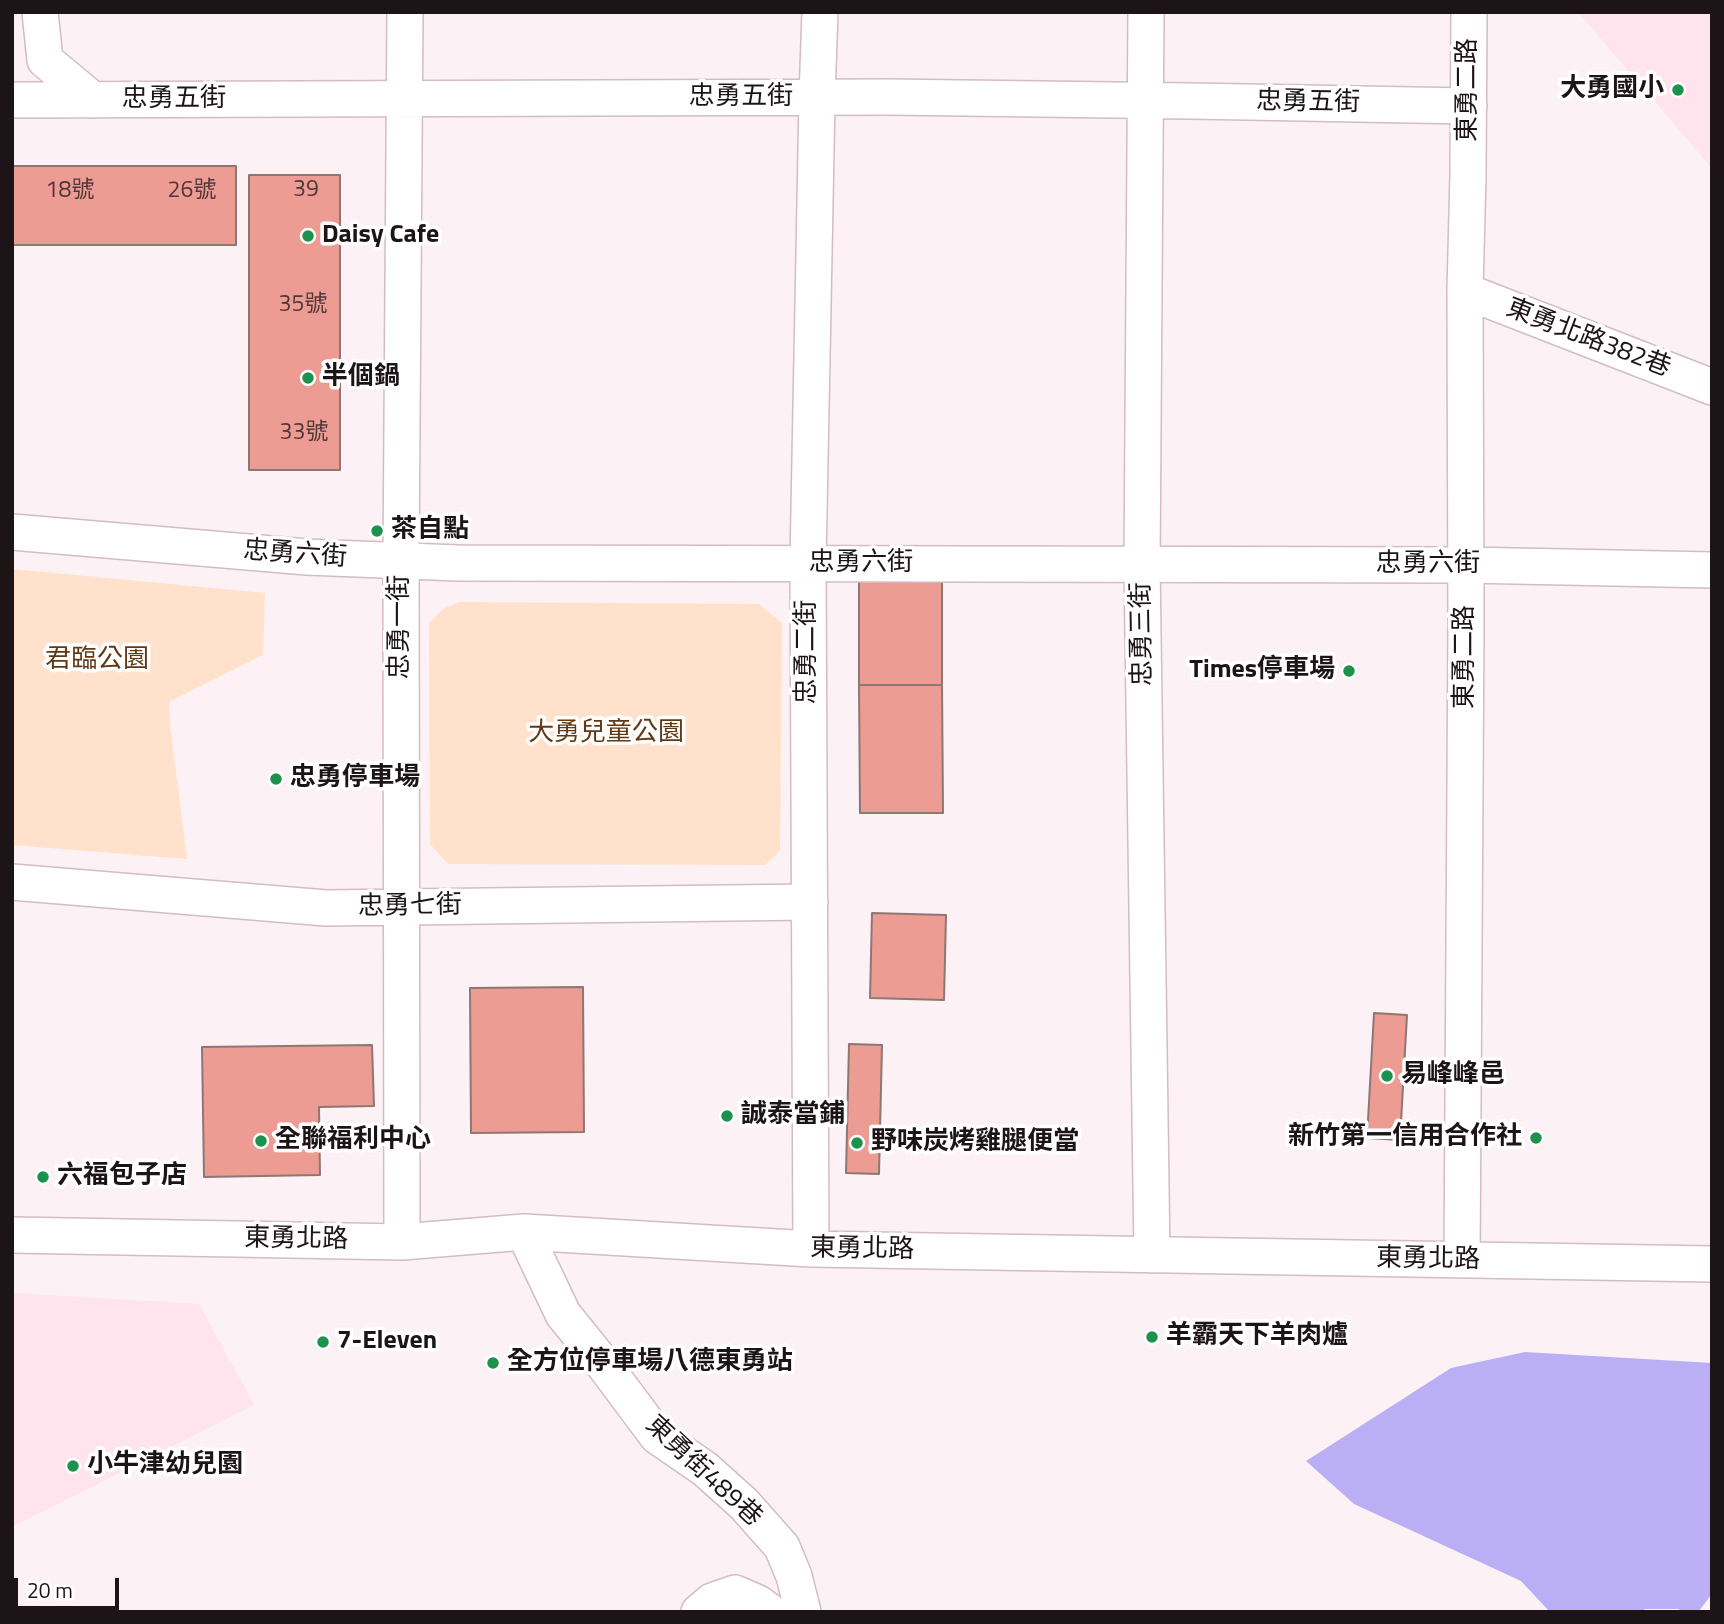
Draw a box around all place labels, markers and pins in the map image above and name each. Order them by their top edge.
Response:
place label: 大勇國小 [1560,74,1664,106]
marker: 大勇國小 [1670,82,1686,98]
place label: Daisy Cafe [322,220,439,252]
marker: Daisy Cafe [300,228,316,244]
place label: 半個鍋 [322,362,400,394]
marker: 半個鍋 [300,370,316,386]
place label: 茶自點 [391,515,469,547]
marker: 茶自點 [369,523,385,539]
place label: Times停車場 [1189,655,1335,687]
marker: Times停車場 [1341,663,1357,679]
place label: 忠勇停車場 [290,763,420,795]
marker: 忠勇停車場 [268,771,284,787]
place label: 易峰峰邑 [1401,1060,1505,1092]
marker: 易峰峰邑 [1379,1068,1395,1084]
place label: 誠泰當鋪 [741,1100,845,1132]
marker: 誠泰當鋪 [719,1108,735,1124]
place label: 新竹第一信用合作社 [1288,1122,1522,1154]
place label: 全聯福利中心 [275,1125,431,1157]
place label: 野味炭烤雞腿便當 [871,1127,1079,1159]
marker: 新竹第一信用合作社 [1528,1130,1544,1146]
marker: 全聯福利中心 [253,1133,269,1149]
marker: 野味炭烤雞腿便當 [849,1135,865,1151]
place label: 六福包子店 [57,1161,187,1193]
marker: 六福包子店 [35,1169,51,1185]
place label: 羊霸天下羊肉爐 [1166,1321,1348,1353]
place label: 7-Eleven [337,1326,437,1358]
marker: 羊霸天下羊肉爐 [1144,1329,1160,1345]
marker: 7-Eleven [315,1334,331,1350]
place label: 全方位停車場八德東勇站 [507,1347,793,1379]
marker: 全方位停車場八德東勇站 [485,1355,501,1371]
place label: 小牛津幼兒園 [87,1450,243,1482]
marker: 小牛津幼兒園 [65,1458,81,1474]

